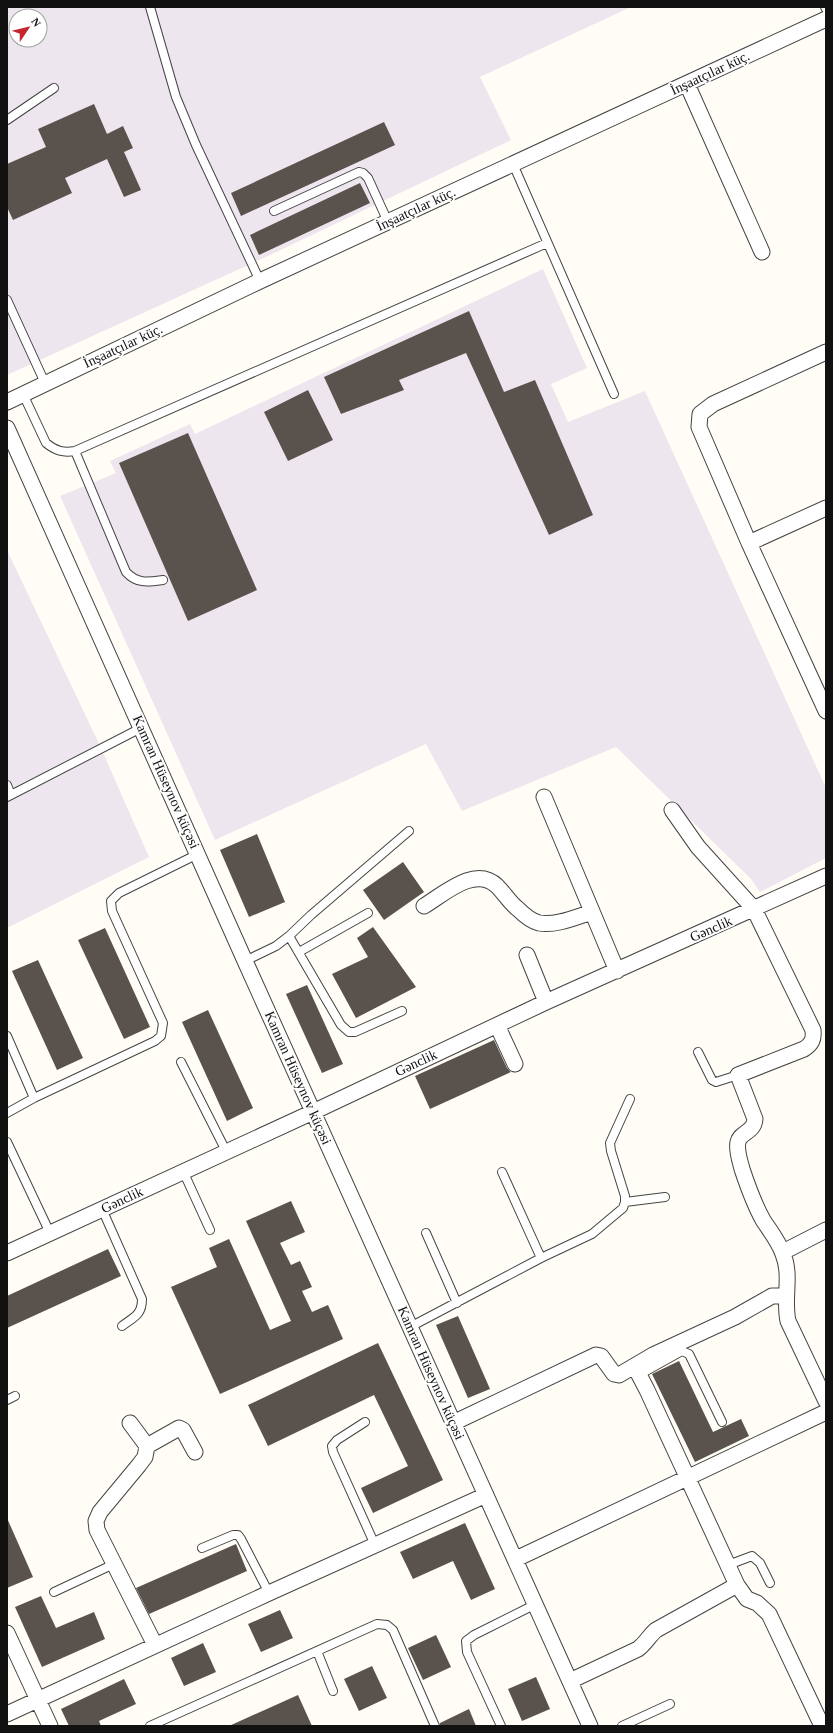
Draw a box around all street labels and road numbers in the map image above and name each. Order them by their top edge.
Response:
street label: İnşaatçılar küç. [668,48,752,98]
street label: İnşaatçılar küç. [374,184,458,234]
street label: İnşaatçılar küç. [81,321,165,371]
street label: Kamran Hüseynov küçəsi [130,713,202,851]
street label: Gənclik [688,913,734,945]
street label: Kamran Hüseynov küçəsi [262,1009,334,1147]
street label: Gənclik [393,1047,439,1079]
street label: Gənclik [99,1184,145,1216]
street label: Kamran Hüseynov küçəsi [395,1304,467,1442]

